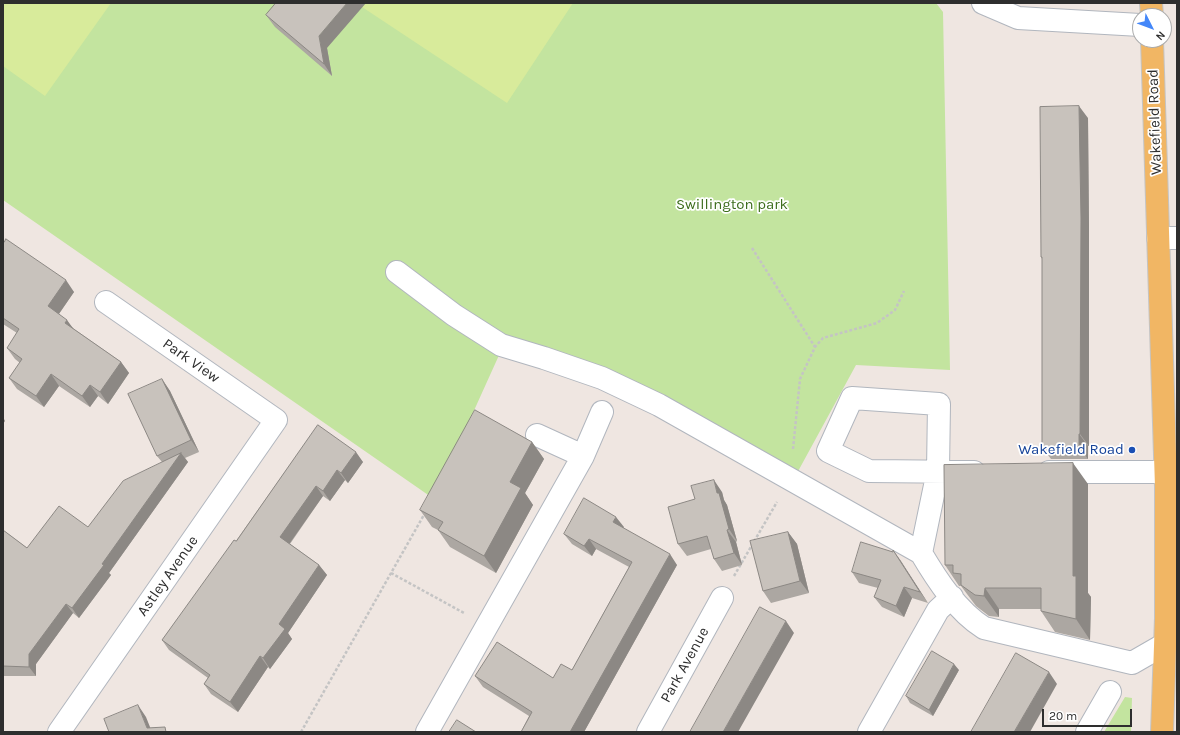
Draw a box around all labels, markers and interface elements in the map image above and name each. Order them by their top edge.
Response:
north arrow [1132,8,1172,48]
text: N [1153,28,1168,43]
street label: Wakefield Road [1144,69,1166,175]
park label: Swillington park [676,196,788,214]
street label: Park View [159,335,223,387]
place label: Wakefield Road [1018,441,1124,459]
marker: Wakefield Road [1127,445,1137,455]
street label: Astley Avenue [134,532,202,620]
street label: Park Avenue [657,624,713,706]
scale bar [1044,701,1134,727]
text: 20 m [1049,709,1077,723]

